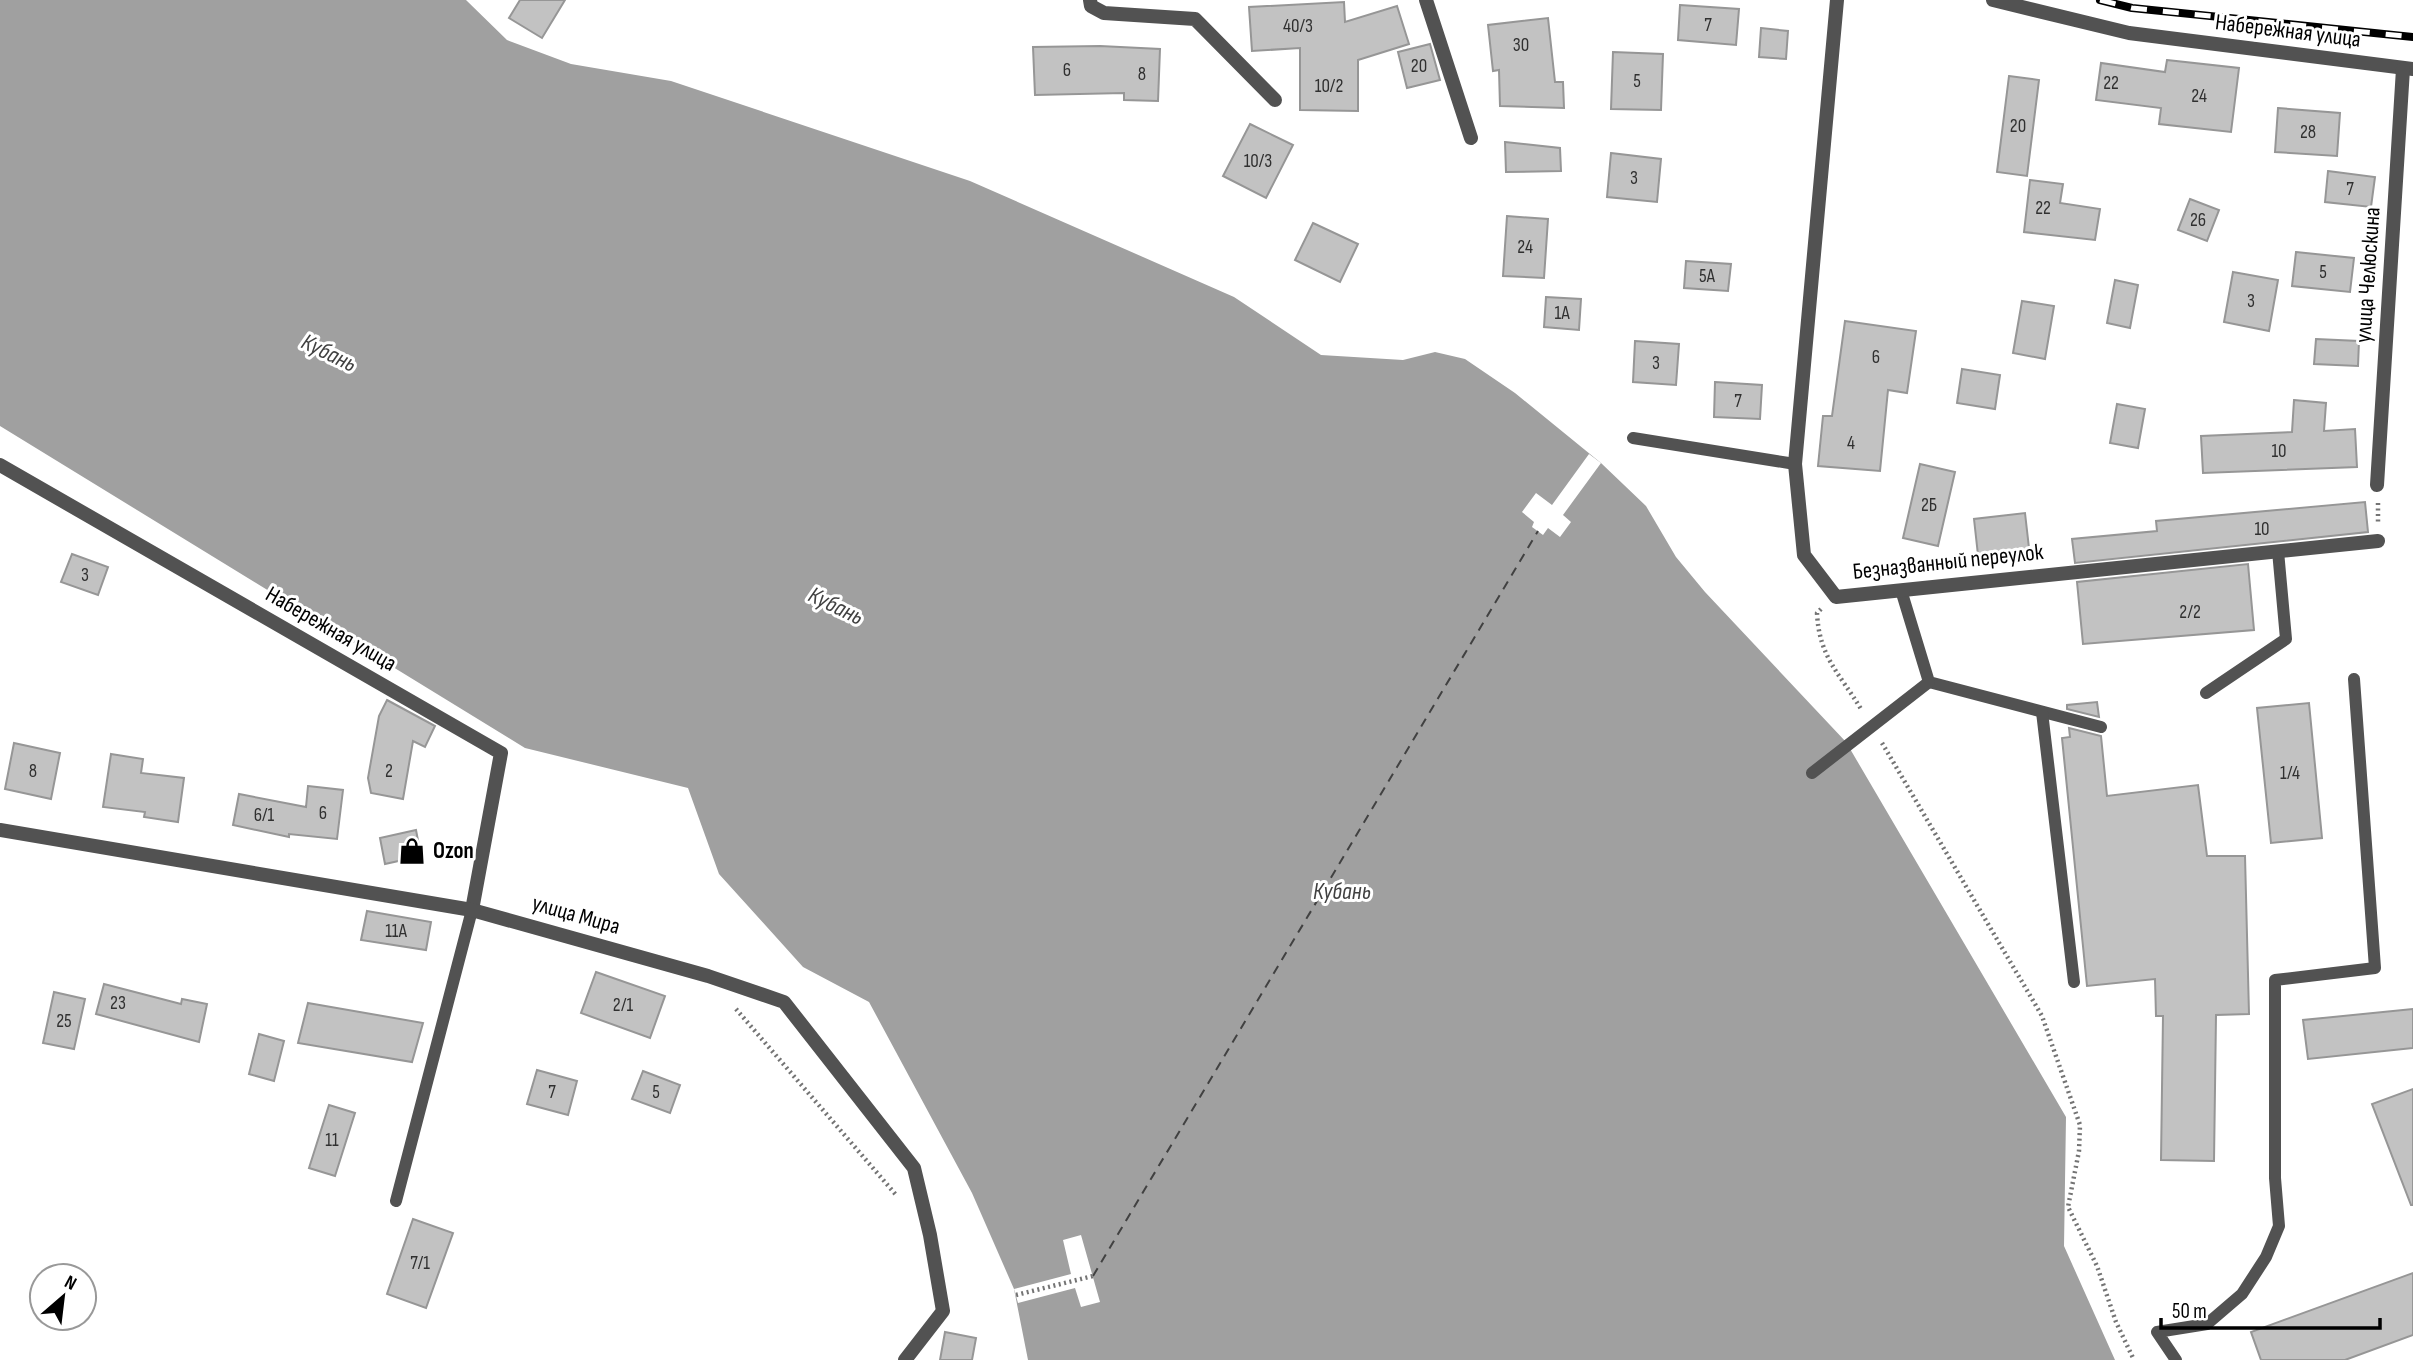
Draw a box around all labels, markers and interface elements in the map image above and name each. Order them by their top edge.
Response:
street label: Набережная улица [2214,8,2362,54]
house number: 7 [1704,14,1712,37]
house number: 40/3 [1283,15,1313,38]
house number: 30 [1513,34,1529,57]
house number: 20 [1411,55,1427,78]
house number: 6 [1063,59,1071,82]
house number: 8 [1138,63,1146,86]
house number: 5 [1633,70,1641,93]
house number: 22 [2103,72,2119,95]
house number: 10/2 [1315,75,1343,98]
house number: 24 [2191,85,2207,108]
house number: 20 [2010,115,2026,138]
house number: 28 [2300,121,2316,144]
house number: 10/3 [1244,150,1272,173]
house number: 3 [1630,167,1638,190]
house number: 7 [2346,178,2354,201]
house number: 22 [2035,197,2051,220]
street label: улица Челюскина [2349,206,2387,344]
house number: 26 [2190,209,2206,232]
house number: 24 [1517,236,1533,259]
house number: 5 [2319,261,2327,284]
house number: 5А [1699,265,1716,288]
house number: 3 [2247,290,2255,313]
house number: 1А [1554,302,1570,325]
water label: Кубань [297,327,361,379]
house number: 6 [1872,346,1880,369]
house number: 3 [1652,352,1660,375]
house number: 7 [1734,390,1742,413]
house number: 4 [1847,432,1855,455]
house number: 10 [2271,440,2287,463]
house number: 2Б [1921,494,1937,517]
house number: 10 [2254,518,2270,541]
street label: Безназванный переулок [1851,538,2045,586]
house number: 3 [81,564,89,587]
street label: Набережная улица [261,580,401,678]
water label: Кубань [804,580,868,632]
house number: 2/2 [2179,601,2201,624]
house number: 8 [29,760,37,783]
house number: 2 [385,760,393,783]
house number: 1/4 [2280,762,2300,785]
house number: 6 [319,802,327,825]
house number: 6/1 [254,804,275,827]
shop icon: Ozon [397,836,427,866]
place label: Ozon [433,837,474,865]
water label: Кубань [1313,877,1371,906]
street label: улица Мира [529,889,623,941]
house number: 11А [385,920,408,943]
house number: 23 [110,992,126,1015]
house number: 2/1 [613,994,634,1017]
house number: 25 [56,1010,72,1033]
house number: 7 [548,1081,556,1104]
house number: 5 [652,1081,660,1104]
house number: 11 [325,1129,339,1152]
house number: 7/1 [410,1252,430,1275]
north arrow [28,1262,98,1332]
text: N [60,1271,80,1296]
scale bar [2161,1286,2380,1330]
text: 50 m [2172,1299,2207,1324]

